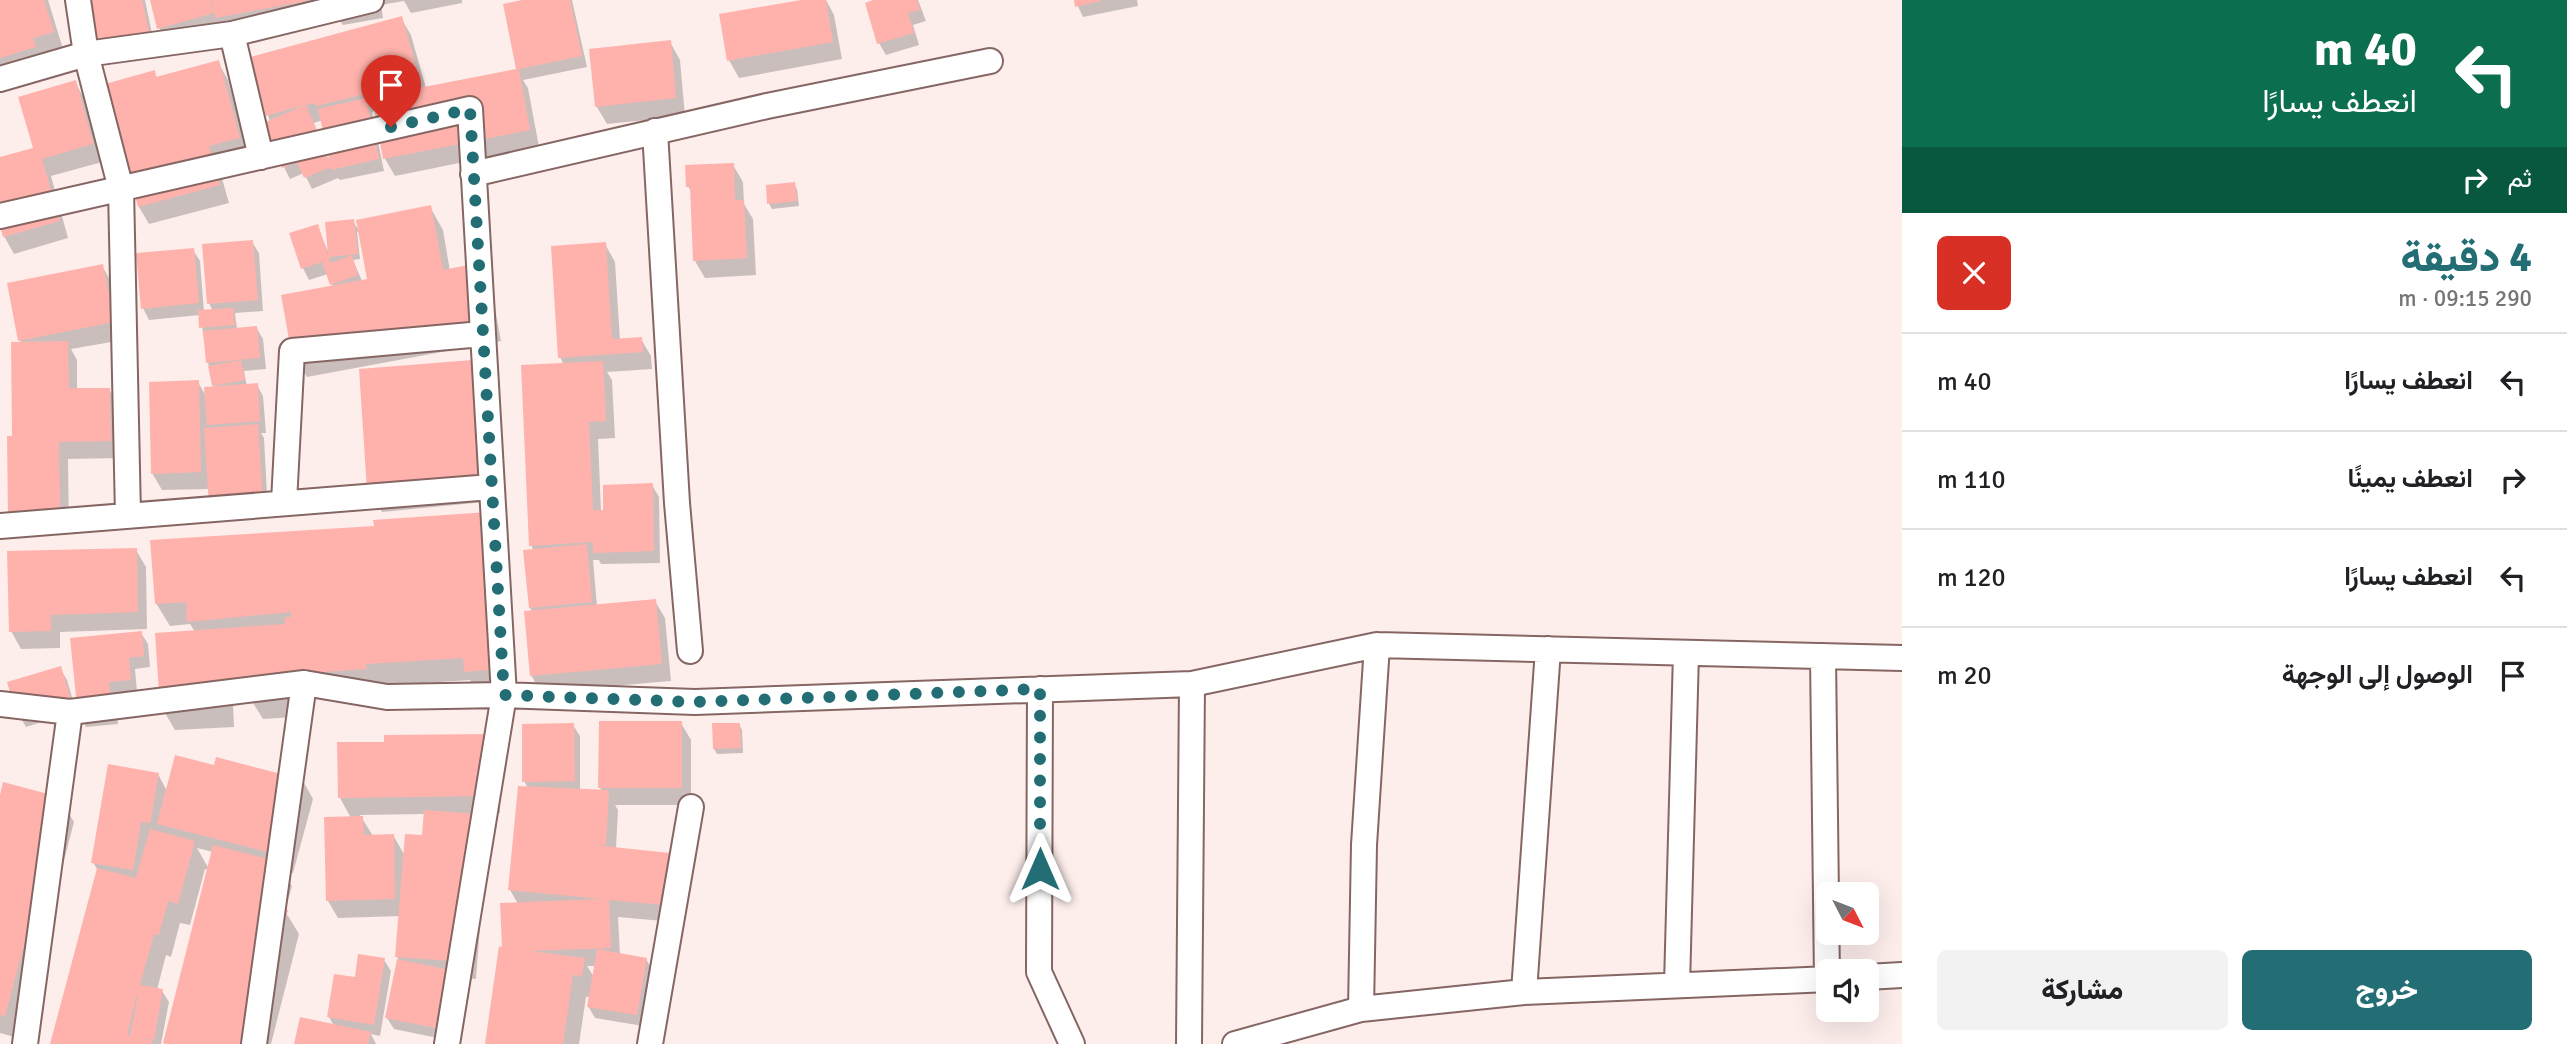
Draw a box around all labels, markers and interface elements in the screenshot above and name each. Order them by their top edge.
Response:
text: 40 m [2314,19,2417,79]
icon: left [2441,28,2532,119]
pin [361,55,421,127]
icon: arrive [372,66,410,104]
text: انعطف يسارًا [2262,82,2417,121]
icon: right [2456,161,2494,199]
text: ثم [2508,163,2532,195]
text: 4 دقيقة [2401,232,2532,283]
button: close [1937,236,2011,310]
text: 290 m · 09:15 [2398,284,2532,313]
icon: left [2494,363,2532,401]
text: انعطف يسارًا [2344,365,2473,397]
text: 40 m [1937,366,1992,398]
icon: right [2494,461,2532,499]
text: انعطف يمينًا [2347,463,2473,495]
text: 110 m [1937,464,2006,496]
icon: left [2494,559,2532,597]
text: انعطف يسارًا [2344,561,2473,593]
text: 120 m [1937,562,2006,594]
icon: arrive [2494,657,2532,695]
text: الوصول إلى الوجهة [2282,659,2473,691]
text: 20 m [1937,660,1992,692]
position arrow [1003,832,1077,906]
north arrow [1816,882,1880,945]
map controls [1816,882,1879,1022]
button: مشاركة [1937,950,2228,1030]
button: خروج [2242,950,2532,1030]
button: sound [1816,959,1879,1022]

